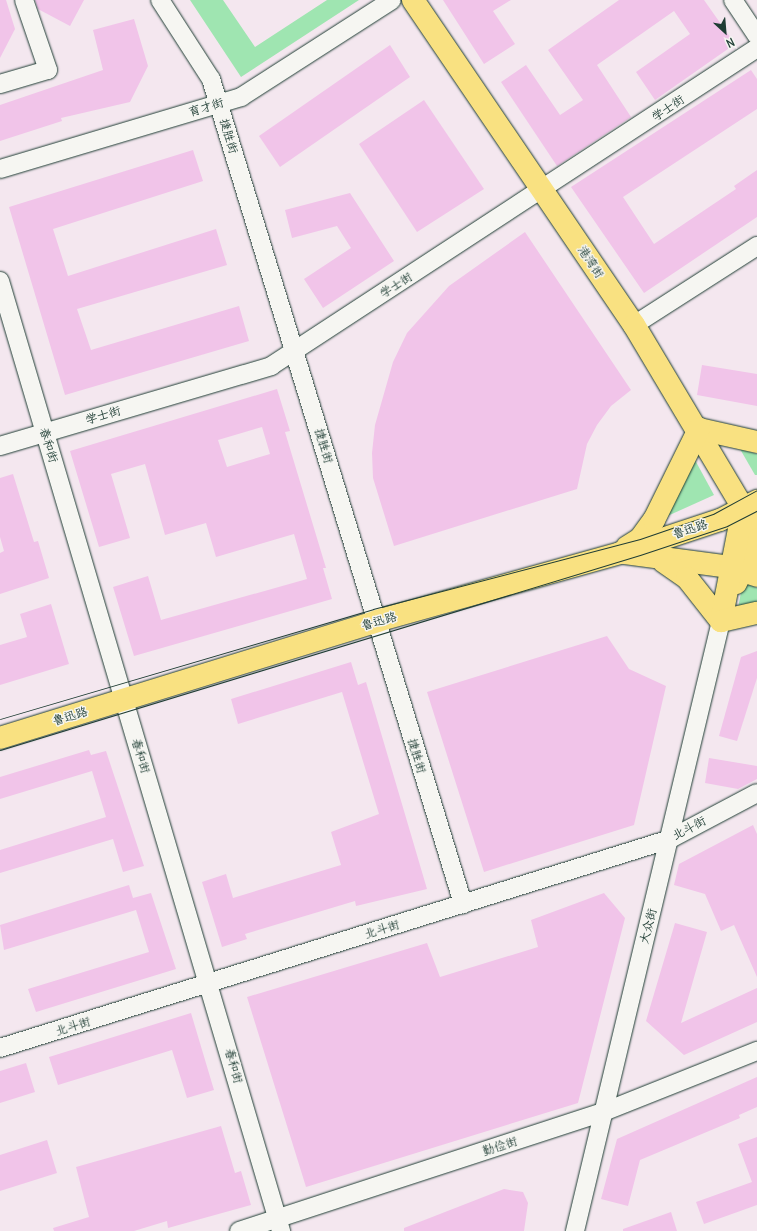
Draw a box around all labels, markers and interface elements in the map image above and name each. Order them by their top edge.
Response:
north arrow [705,12,745,52]
text: N [724,35,737,51]
street label: 学士街 [649,92,687,124]
street label: 育才街 [187,95,225,119]
street label: 捷胜街 [217,117,241,155]
street label: 港湾街 [575,243,607,281]
street label: 学士街 [377,269,415,301]
street label: 学士街 [84,403,122,427]
street label: 春和街 [37,426,61,464]
street label: 捷胜街 [312,427,336,465]
street label: 鲁迅路 [671,517,709,541]
street label: 鲁迅路 [360,609,398,633]
street label: 鲁迅路 [51,704,89,728]
street label: 春和街 [129,737,153,775]
street label: 捷胜街 [405,737,429,775]
street label: 北斗街 [670,813,708,843]
street label: 大众街 [637,907,659,945]
street label: 北斗街 [363,917,401,941]
street label: 北斗街 [54,1014,92,1038]
street label: 春和街 [222,1047,246,1085]
street label: 勤俭街 [481,1134,519,1158]

